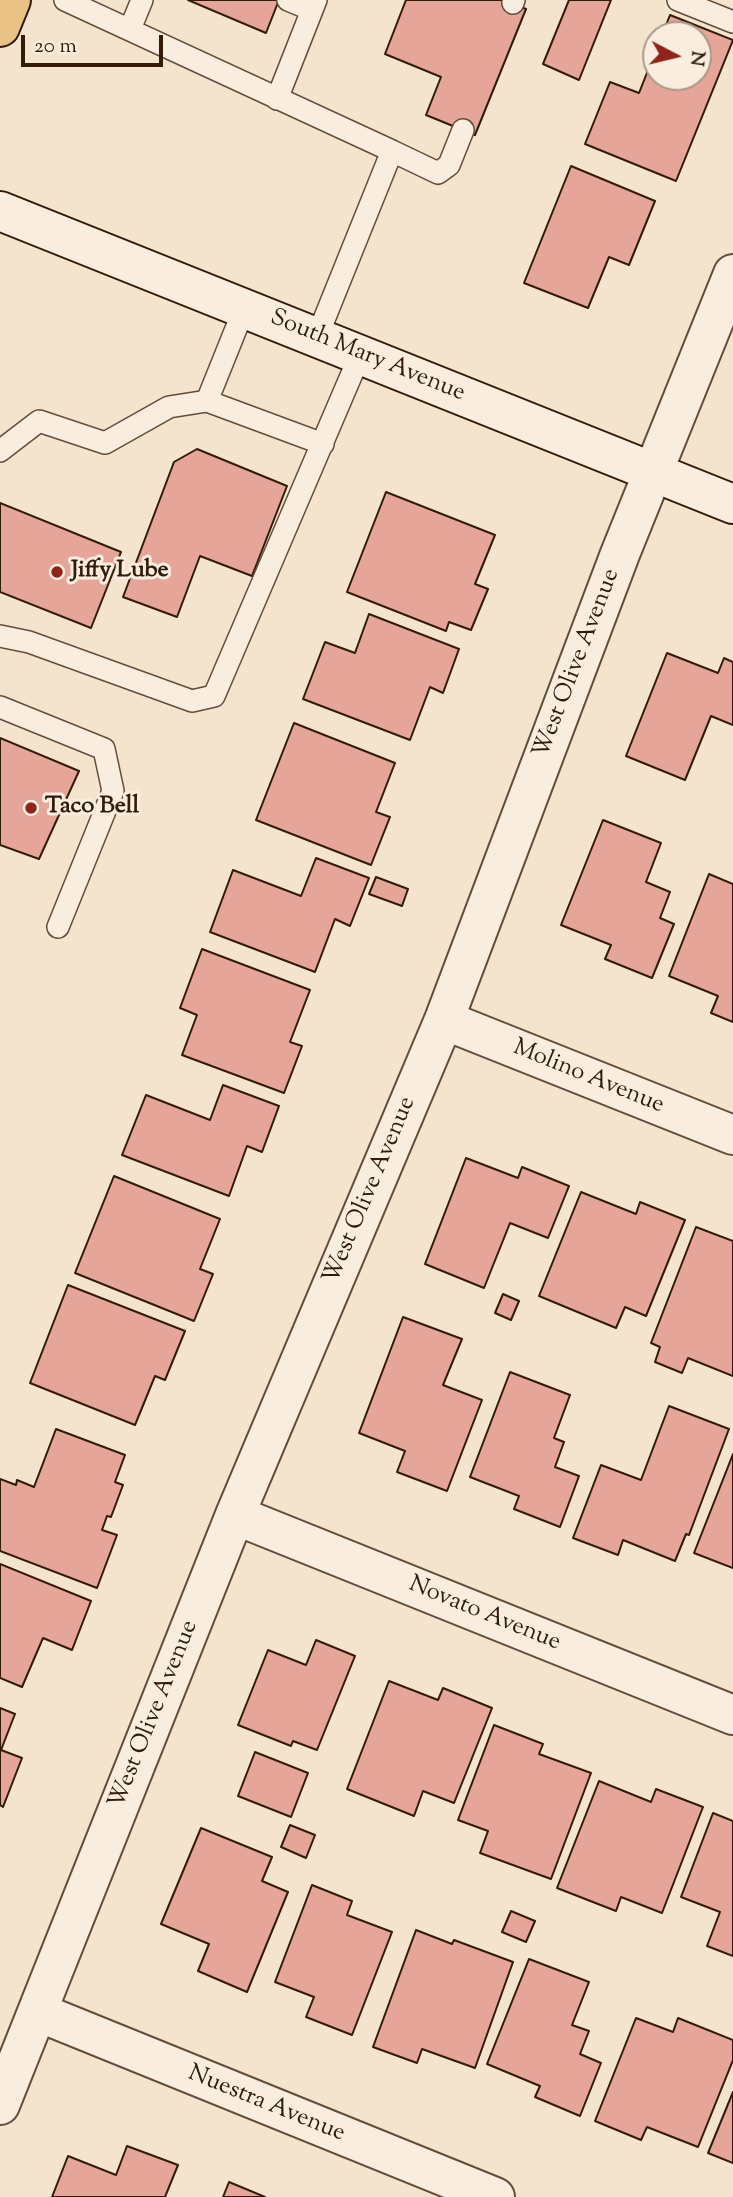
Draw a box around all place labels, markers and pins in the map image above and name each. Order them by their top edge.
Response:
place label: Jiffy Lube [71,558,169,586]
marker: Jiffy Lube [49,564,65,580]
place label: Taco Bell [45,794,139,822]
marker: Taco Bell [23,800,39,816]

